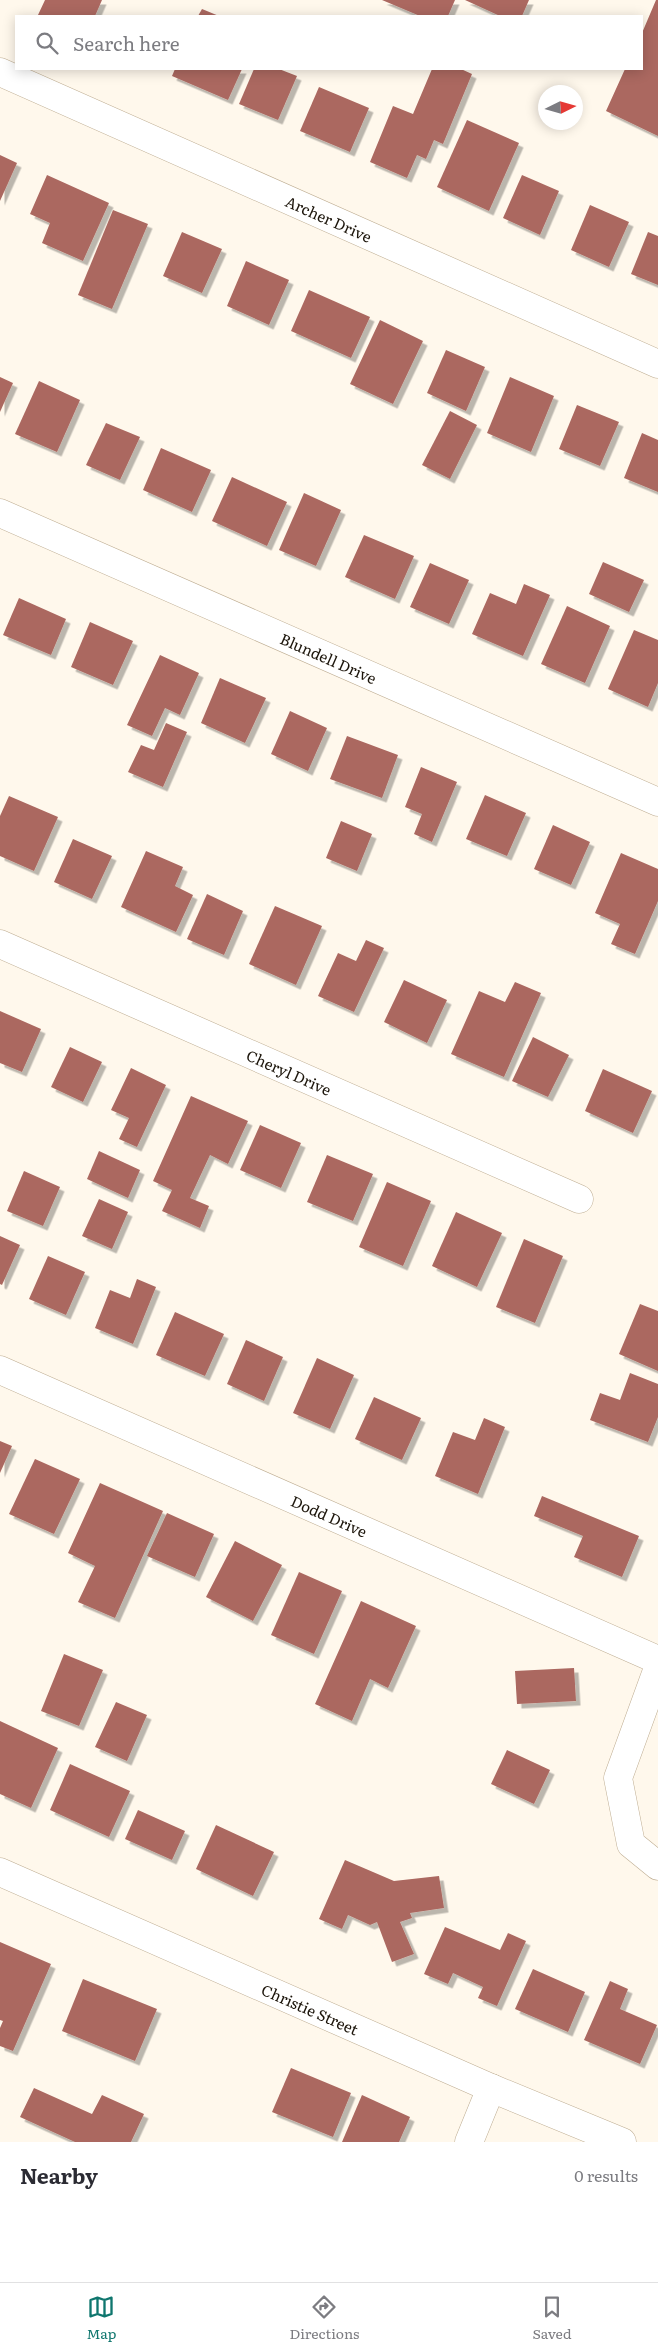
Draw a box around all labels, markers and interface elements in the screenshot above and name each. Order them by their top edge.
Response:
search box [15,15,643,70]
icon: search [33,29,61,57]
text: Search here [73,29,180,57]
north arrow [538,85,583,130]
street label: Archer Drive [282,189,376,247]
street label: Blundell Drive [277,626,381,689]
street label: Cheryl Drive [243,1043,335,1100]
street label: Dodd Drive [288,1488,371,1542]
street label: Christie Street [258,1977,362,2040]
text: Nearby [20,2159,98,2190]
text: 0 results [574,2163,638,2187]
tab: Map [87,2293,116,2343]
tab: Directions [289,2293,359,2343]
tab: Saved [532,2293,571,2343]

